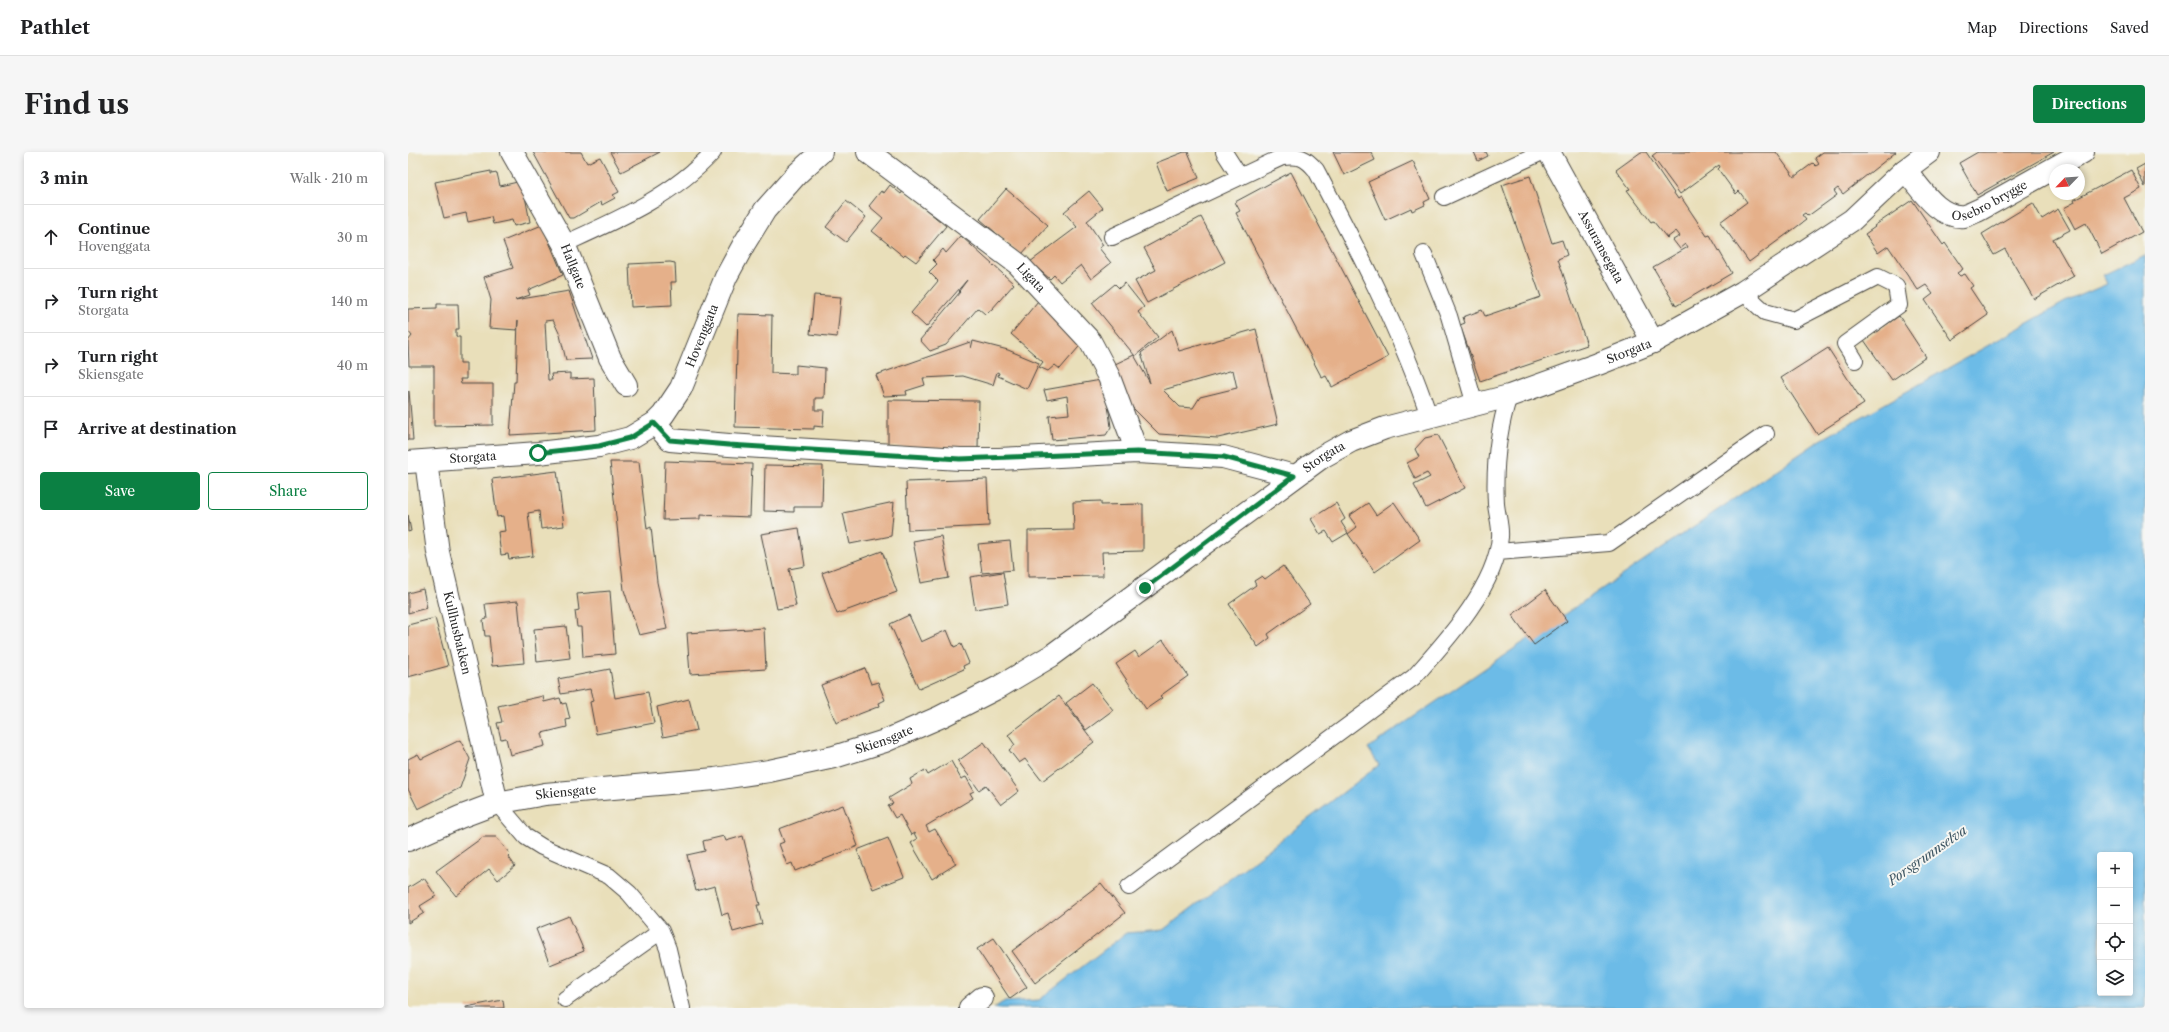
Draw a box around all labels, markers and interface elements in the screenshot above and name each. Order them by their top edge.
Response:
text: Pathlet [20,16,90,39]
text: Map [1967,19,1997,37]
text: Directions [2019,19,2088,37]
text: Saved [2110,19,2149,37]
button: Directions [2033,85,2145,123]
text: Find us [24,87,129,121]
north arrow [2049,164,2085,200]
text: 3 min [40,168,89,188]
text: Walk · 210 m [290,170,368,186]
street label: Osebro brygge [1951,177,2030,224]
street label: Assuransegata [1575,207,1628,286]
text: Continue [78,219,150,238]
icon: ahead [40,226,62,248]
text: 30 m [337,229,368,245]
text: Hovenggata [78,238,150,254]
street label: Hallgate [558,242,589,291]
street label: Ligata [1014,260,1049,296]
text: Turn right [78,283,158,302]
icon: right [40,290,62,312]
text: 140 m [331,293,368,309]
street label: Hovenggata [682,301,721,369]
text: Storgata [78,302,129,318]
street label: Storgata [1604,335,1654,367]
text: Turn right [78,347,158,366]
icon: right [40,354,62,376]
text: 40 m [337,357,368,373]
text: Skiensgate [78,366,144,382]
icon: arrive [40,418,62,440]
text: Arrive at destination [78,419,237,438]
street label: Storgata [1300,438,1348,476]
route start [529,444,547,462]
street label: Storgata [449,448,497,466]
button: Save [40,472,200,510]
button: Share [208,472,368,510]
route end [1136,579,1154,597]
street label: Kullhusbakken [440,590,475,677]
street label: Skiensgate [853,722,916,757]
street label: Skiensgate [534,782,597,803]
water label: Porsgrunnselva [1884,822,1970,889]
map controls [2097,852,2133,996]
button: + [2097,852,2133,888]
button: − [2097,888,2133,924]
button: locate [2097,924,2133,960]
button: layers [2097,960,2133,996]

